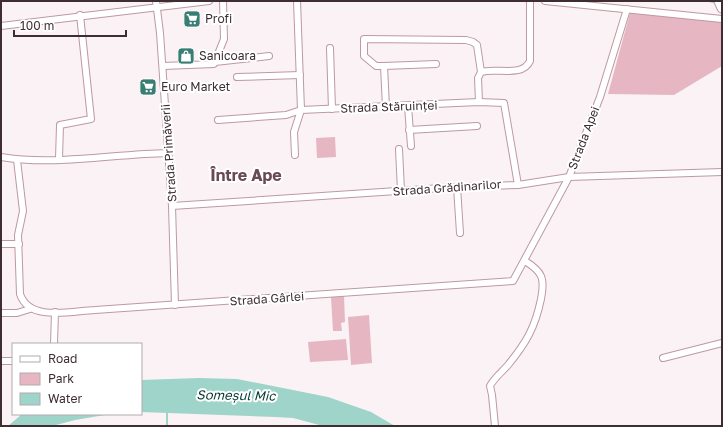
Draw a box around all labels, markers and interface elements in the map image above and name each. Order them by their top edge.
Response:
supermarket icon: Profi [182,9,202,29]
place label: Profi [205,11,232,26]
scale bar [14,12,126,38]
text: 100 m [20,18,54,33]
shop icon: Sanicoara [176,46,196,66]
place label: Sanicoara [199,48,256,63]
supermarket icon: Euro Market [138,77,158,97]
place label: Euro Market [161,79,231,94]
street label: Strada Stăruinței [340,97,438,116]
street label: Strada Primăverii [158,104,179,203]
street label: Strada Apei [565,104,602,171]
district label: Între Ape [209,165,282,185]
street label: Strada Grădinarilor [392,176,502,199]
street label: Strada Gârlei [229,288,305,309]
legend [12,343,142,415]
text: Road [48,351,77,366]
text: Park [48,371,74,386]
water label: Someșul Mic [196,386,277,404]
text: Water [48,391,82,406]

